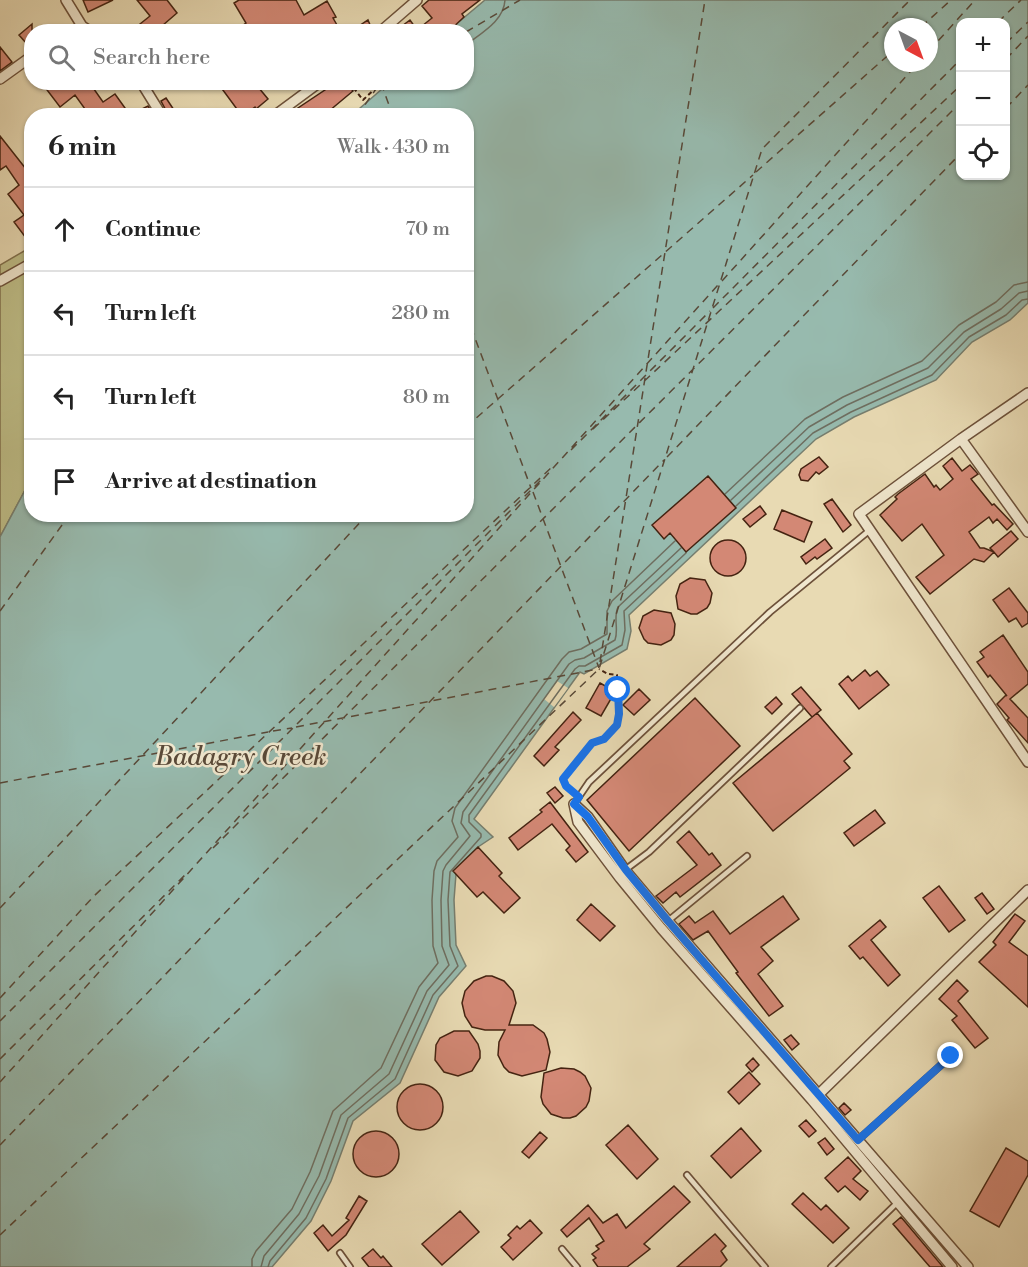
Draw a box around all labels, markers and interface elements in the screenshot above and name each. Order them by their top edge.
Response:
north arrow [884,18,938,72]
map controls [956,18,1010,180]
button: + [956,18,1010,72]
search box [24,24,474,90]
icon: search [45,41,78,74]
text: Search here [93,44,210,71]
button: − [956,72,1010,126]
button: locate [956,126,1010,180]
text: 6 min [48,131,116,163]
text: Walk · 430 m [337,135,450,160]
icon: ahead [48,213,81,246]
text: Continue [105,216,201,243]
text: 70 m [406,217,450,242]
icon: left [48,297,81,330]
text: Turn left [105,300,196,327]
text: 280 m [391,301,450,326]
icon: left [48,381,81,414]
text: Turn left [105,384,196,411]
text: 80 m [403,385,450,410]
icon: arrive [48,465,81,498]
text: Arrive at destination [105,468,317,495]
route start [604,676,630,702]
water label: Badagry Creek [154,741,327,773]
route end [937,1042,963,1068]

